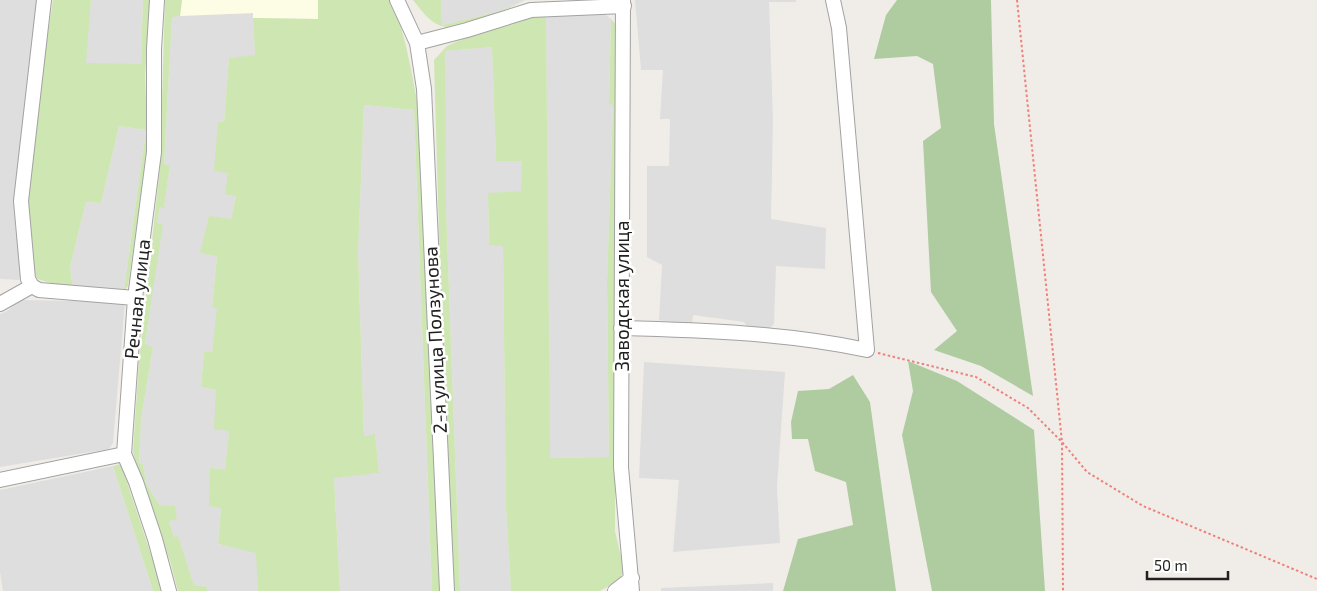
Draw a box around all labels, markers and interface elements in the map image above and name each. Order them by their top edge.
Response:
street label: Заводская улица [610,221,634,371]
street label: Речная улица [119,238,155,360]
street label: 2-я улица Ползунова [418,246,452,434]
scale bar [1147,548,1228,580]
text: 50 m [1154,556,1188,574]

